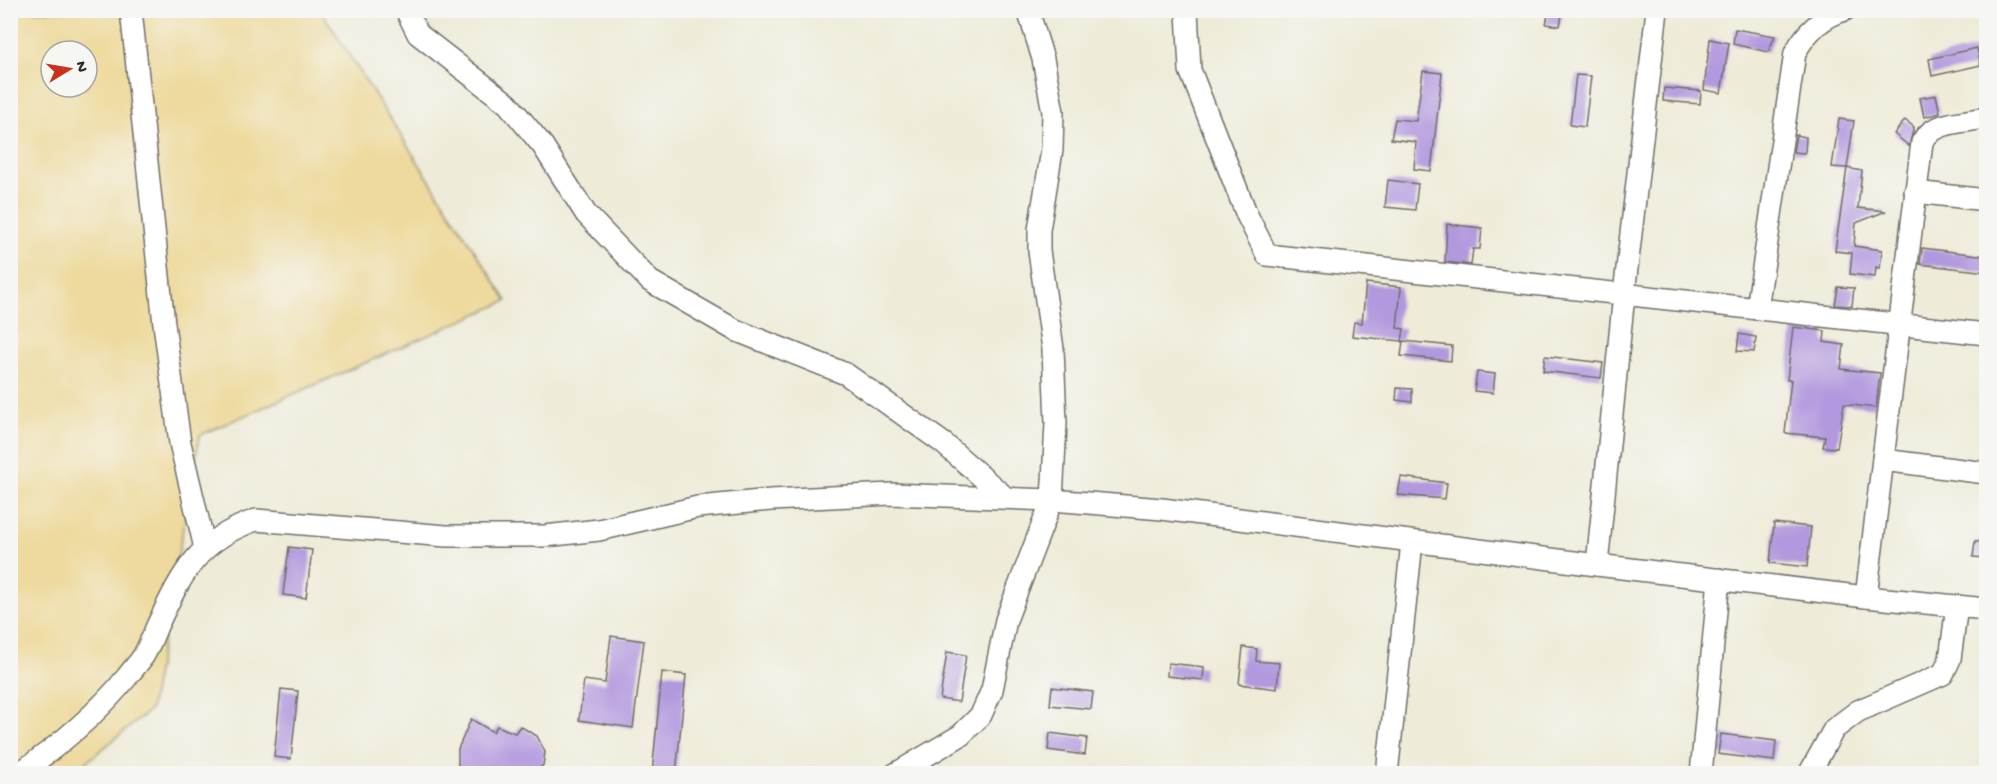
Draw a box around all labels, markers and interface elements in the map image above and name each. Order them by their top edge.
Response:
north arrow [39,39,99,99]
text: N [70,60,91,74]

